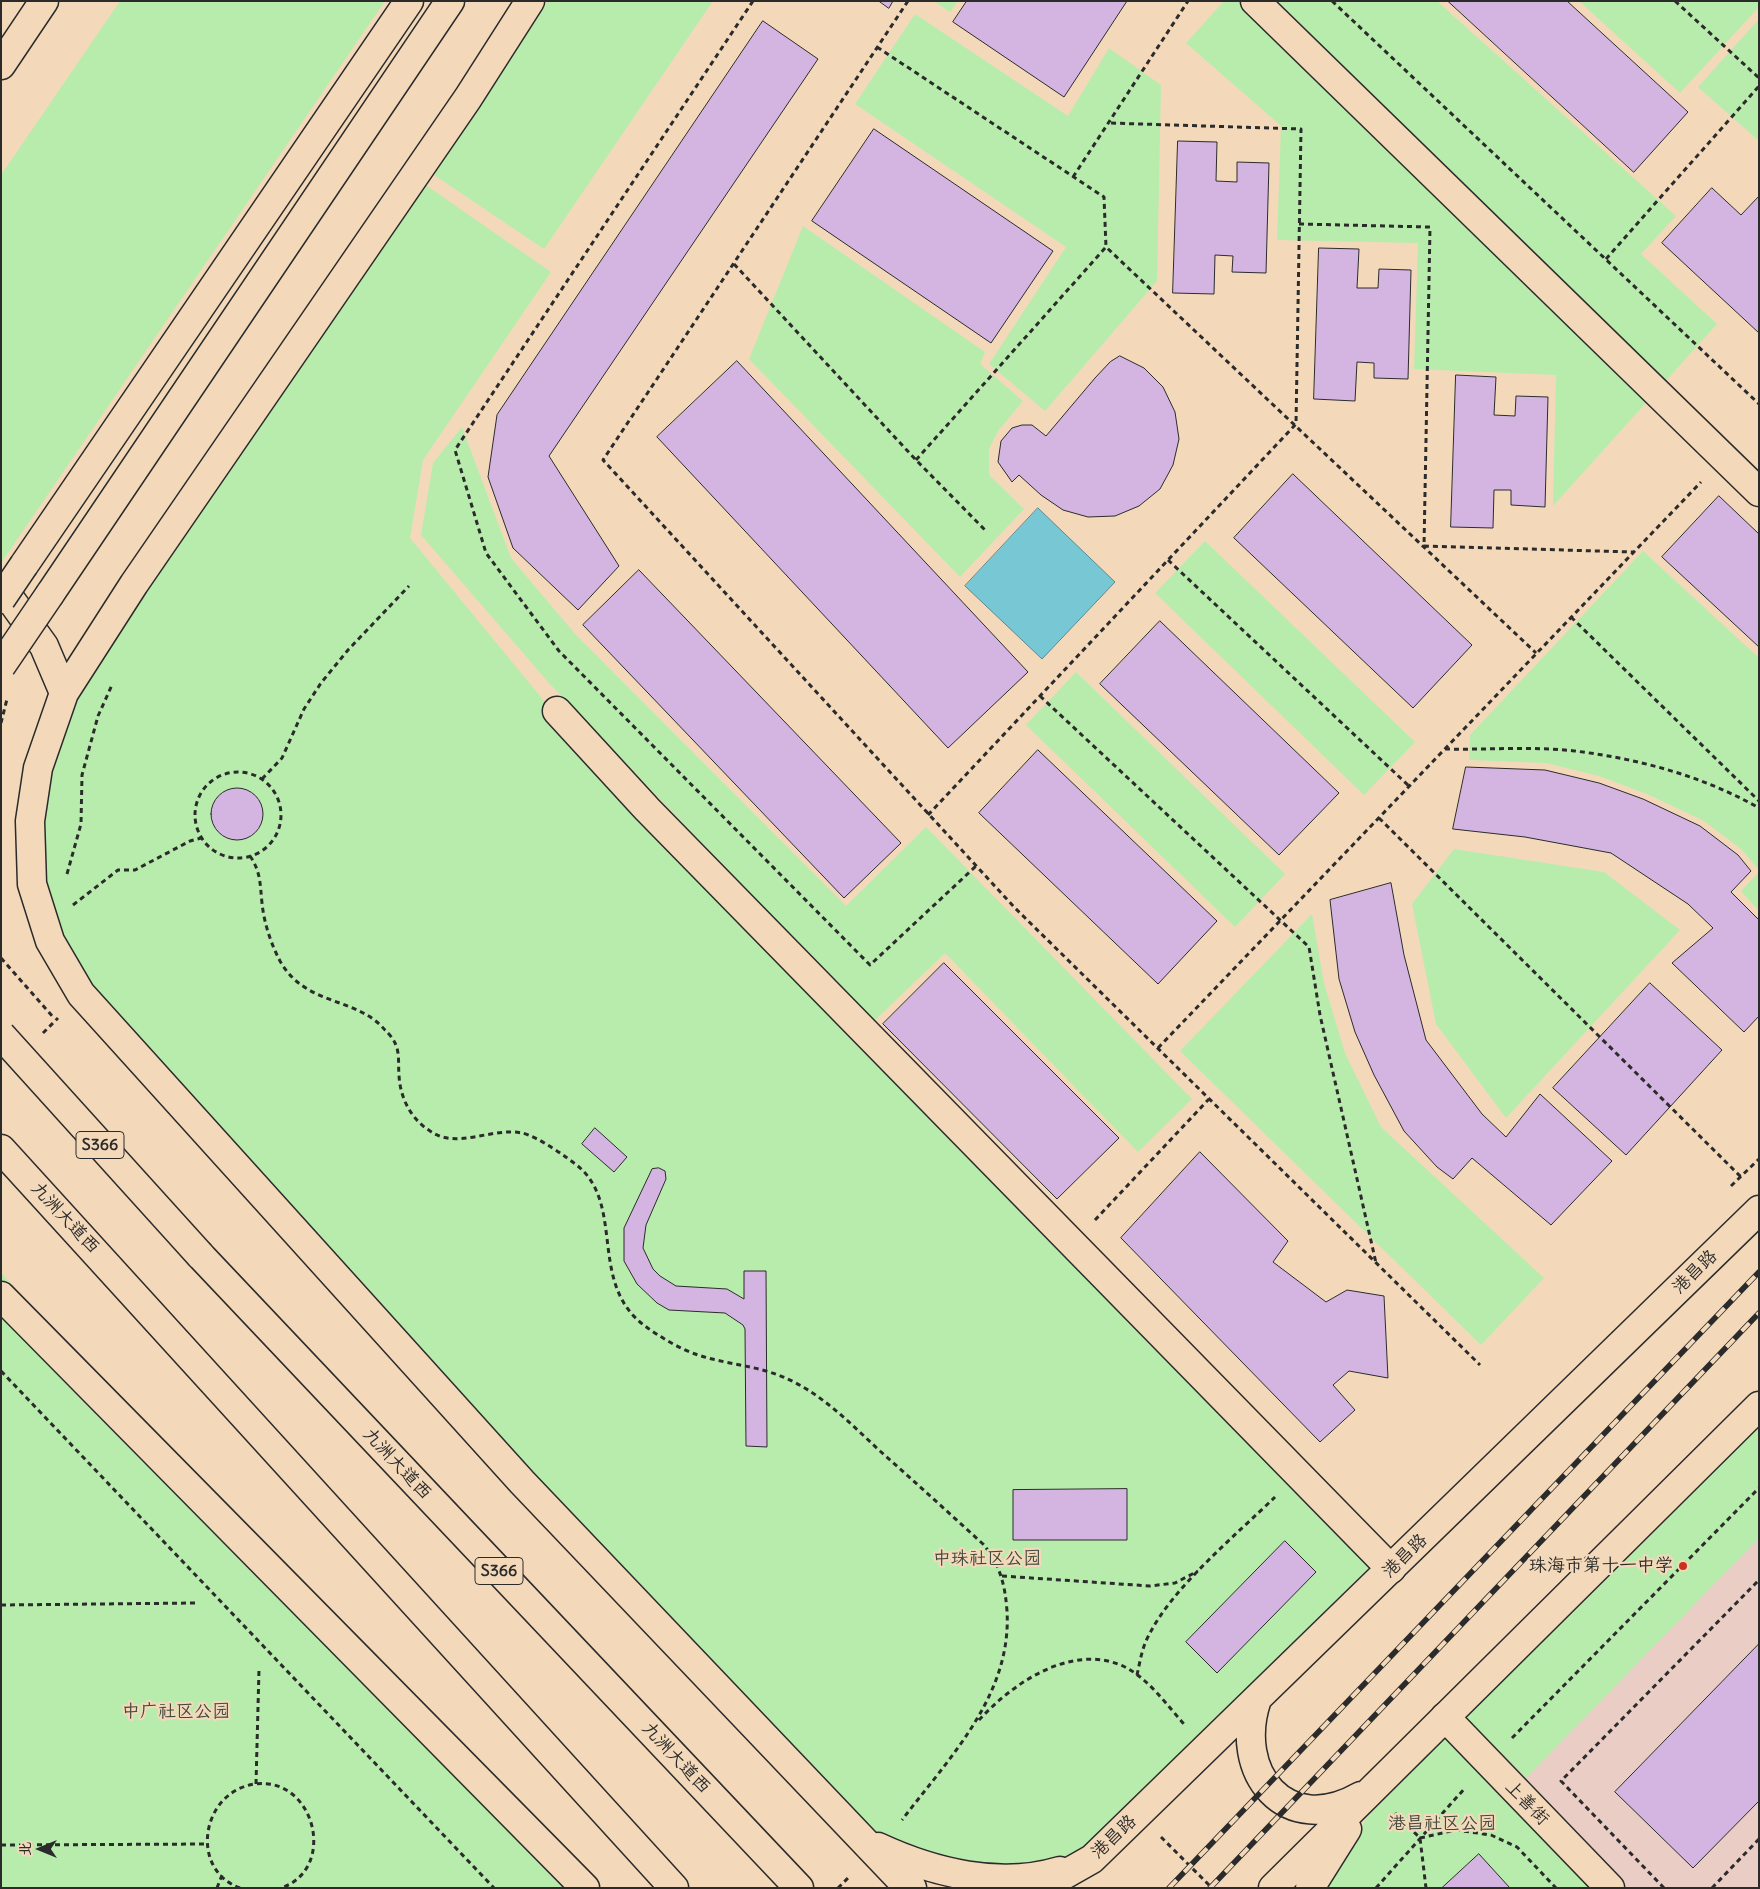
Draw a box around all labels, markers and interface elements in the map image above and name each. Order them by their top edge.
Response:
road number: S366 [76,1132,124,1158]
street label: 九洲大道西 [26,1178,104,1258]
street label: 港昌路 [1668,1245,1722,1299]
street label: 九洲大道西 [358,1424,436,1504]
street label: 港昌路 [1378,1529,1432,1583]
park label: 中珠社区公园 [933,1548,1041,1570]
place label: 珠海市第十一中学 [1529,1555,1673,1577]
road number: S366 [475,1558,523,1584]
marker: 珠海市第十一中学 [1677,1560,1689,1572]
park label: 中广社区公园 [122,1701,230,1723]
street label: 九洲大道西 [637,1718,715,1798]
street label: 上善街 [1500,1776,1554,1830]
street label: 港昌路 [1087,1811,1141,1863]
park label: 港昌社区公园 [1388,1813,1496,1835]
north arrow [15,1824,65,1874]
text: 北 [16,1842,34,1856]

